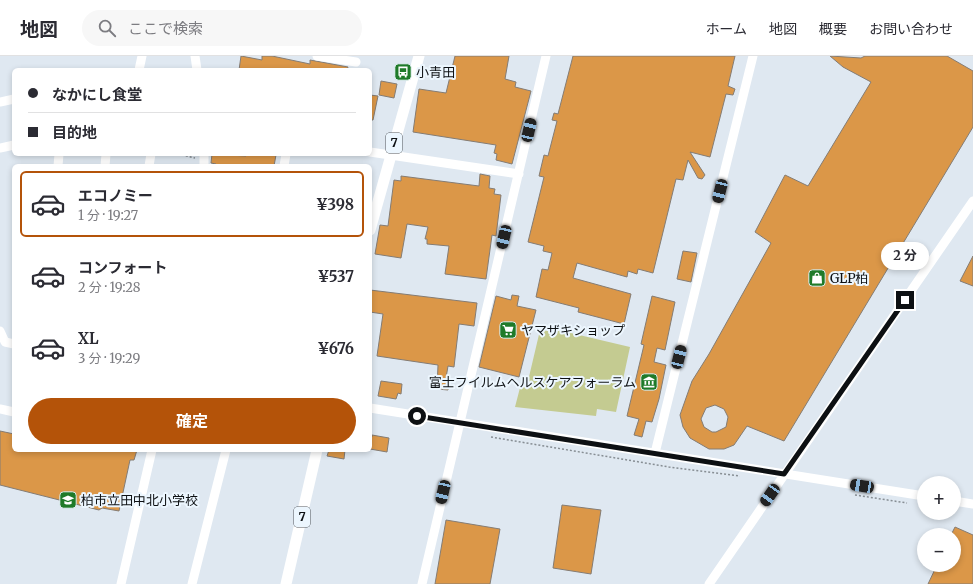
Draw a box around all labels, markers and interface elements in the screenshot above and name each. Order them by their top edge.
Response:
search box [82,10,362,46]
text: 地図 [20,17,58,41]
icon: search [96,17,118,39]
text: ここで検索 [128,19,203,38]
text: ホーム [705,20,747,38]
text: 地図 [769,20,797,38]
text: 概要 [819,20,847,38]
text: お問い合わせ [869,20,953,38]
bus stop icon: 小青田 [393,62,413,82]
place label: 小青田 [416,64,455,81]
text: なかにし食堂 [52,85,142,104]
car [520,117,538,143]
text: 目的地 [52,123,97,142]
road number: 7 [386,133,402,153]
car [711,178,729,204]
icon: car [30,186,66,222]
text: エコノミー [78,186,153,205]
text: ¥398 [316,195,354,214]
text: 1 分 · 19:27 [78,207,138,224]
car [495,224,513,250]
callout: 2 分 [881,242,929,270]
text: 2 分 [893,247,917,264]
icon: car [30,258,66,294]
text: コンフォート [78,258,168,277]
text: ¥537 [317,267,354,286]
shop icon: GLP柏 [807,268,827,288]
place label: GLP柏 [830,270,869,287]
text: 2 分 · 19:28 [78,279,141,296]
route end [896,291,914,309]
supermarket icon: ヤマザキショップ [498,320,518,340]
place label: ヤマザキショップ [521,322,625,339]
text: XL [78,329,99,348]
icon: car [30,330,66,366]
text: ¥676 [317,339,354,358]
car [670,344,688,370]
text: 3 分 · 19:29 [78,350,140,367]
museum icon: 富士フイルムヘルスケアフォーラム [639,372,659,392]
place label: 富士フイルムヘルスケアフォーラム [429,374,636,391]
button: 確定 [28,398,356,444]
route start [408,407,426,425]
map controls [917,476,961,572]
button: + [917,476,961,520]
car [849,478,875,494]
car [434,479,452,505]
car [758,482,782,508]
school or university icon: 柏市立田中北小学校 [58,490,78,510]
place label: 柏市立田中北小学校 [81,492,198,509]
road number: 7 [294,507,310,527]
button: − [917,528,961,572]

